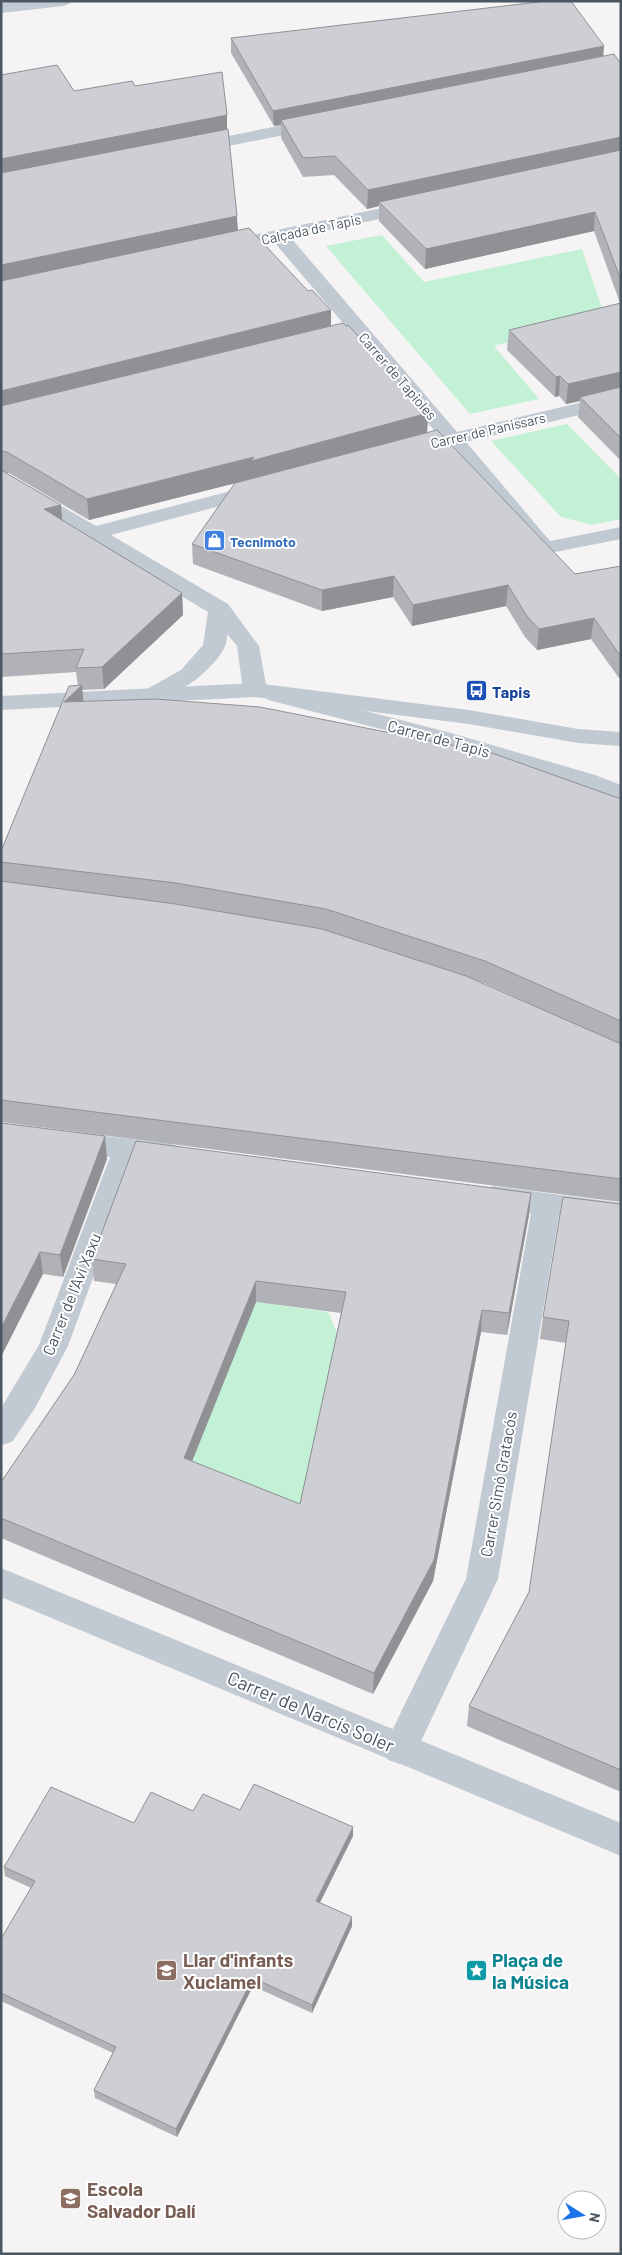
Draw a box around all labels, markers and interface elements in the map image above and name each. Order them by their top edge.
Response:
street label: Calçada de Tapis [260,210,363,248]
street label: Carrer de Tapioles [355,329,441,423]
street label: Carrer de Panissars [429,408,547,452]
shop icon: Tecnimoto [202,529,226,553]
place label: Tecnimoto [230,533,296,550]
bus stop icon: Tapis [464,679,488,703]
place label: Tapis [492,682,530,701]
street label: Carrer de Tapis [386,715,492,761]
street label: Carrer de l'Avi Xaxu [38,1230,104,1358]
street label: Carrer Simó Gratacós [476,1410,520,1558]
street label: Carrer de Narcís Soler [224,1665,398,1757]
place label: Llar d'infants Xuclamel [183,1948,293,1993]
place label: Plaça de la Música [492,1948,569,1993]
school or university icon: Llar d'infants Xuclamel [155,1958,179,1982]
place icon: Plaça de la Música [464,1958,488,1982]
place label: Escola Salvador Dalí [87,2177,196,2222]
school or university icon: Escola Salvador Dalí [59,2187,83,2211]
north arrow [557,2190,607,2240]
text: N [586,2211,604,2224]

